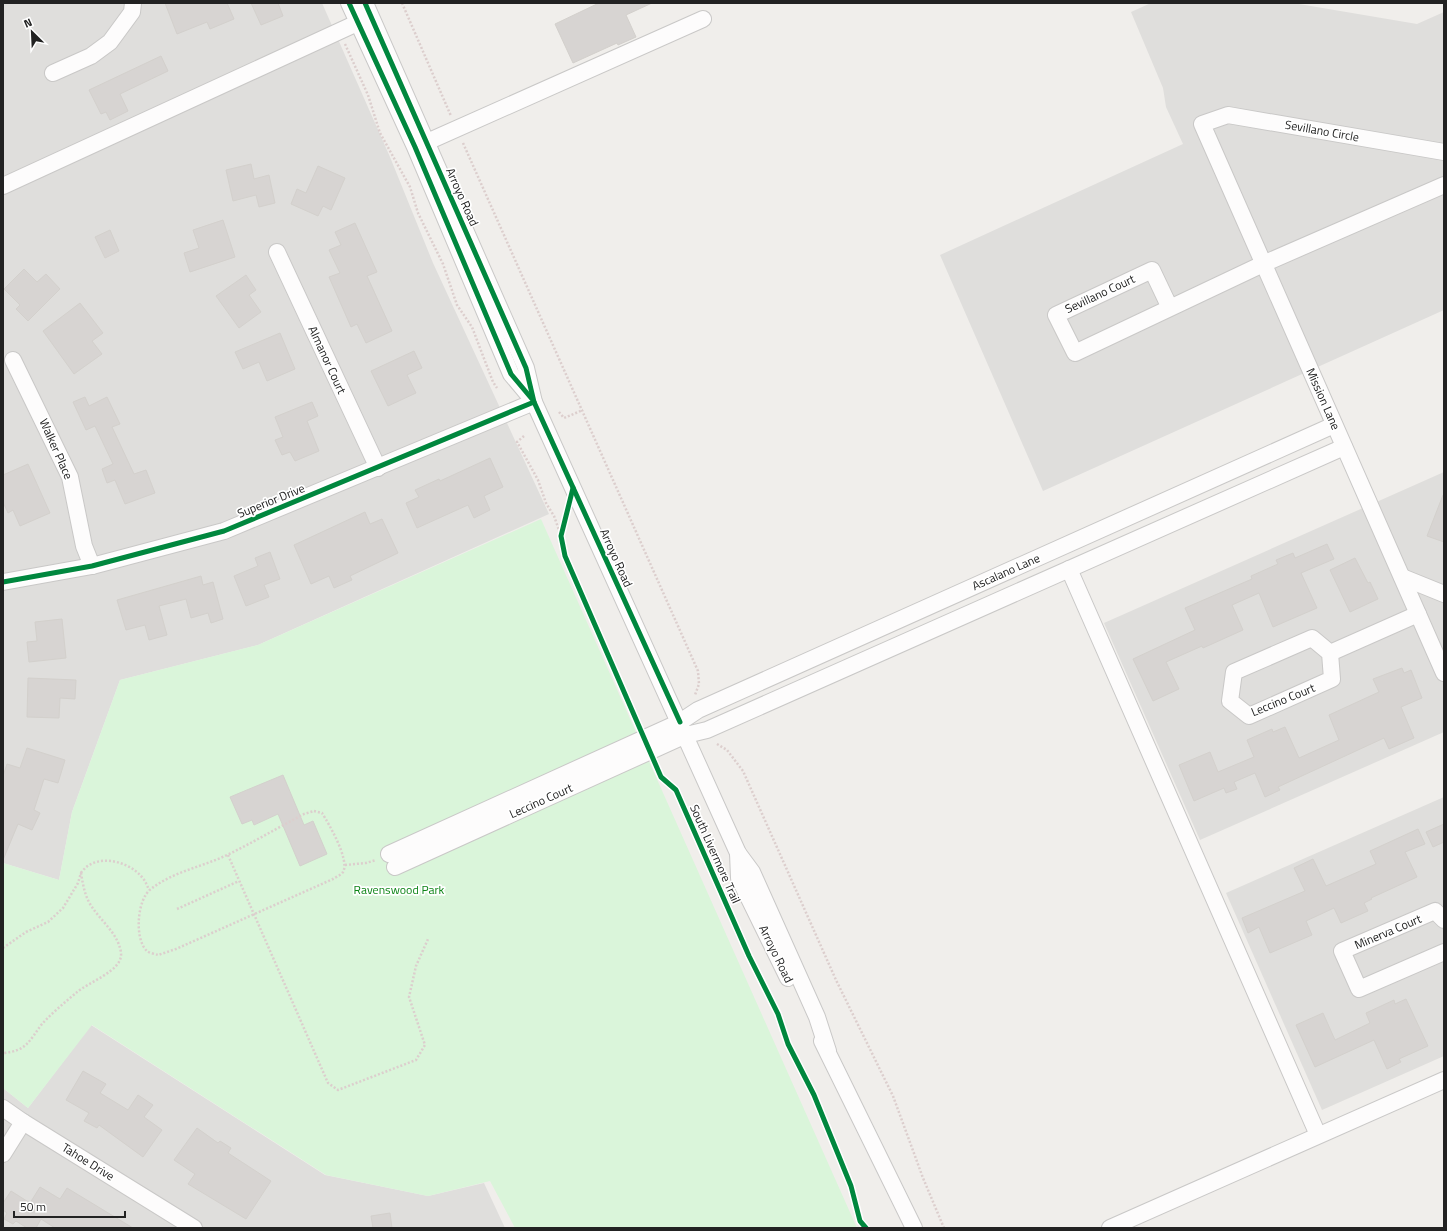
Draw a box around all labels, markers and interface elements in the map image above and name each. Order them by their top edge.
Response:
north arrow [12,12,52,52]
text: N [21,14,35,32]
street label: Sevillano Circle [1283,115,1361,146]
street label: Arroyo Road [441,165,484,229]
street label: Sevillano Court [1062,269,1139,318]
street label: Almanor Court [303,323,352,398]
street label: Mission Lane [1301,365,1346,433]
street label: Walker Place [35,415,78,482]
street label: Superior Drive [234,478,307,523]
street label: Arroyo Road [595,526,638,590]
street label: Ascalano Lane [969,548,1043,595]
street label: Leccino Court [1248,678,1318,721]
street label: Leccino Court [506,778,576,823]
street label: South Livermore Trail [685,801,746,906]
park label: Ravenswood Park [354,880,445,899]
street label: Minerva Court [1351,909,1425,954]
street label: Arroyo Road [754,922,799,986]
street label: Tahoe Drive [58,1138,118,1185]
scale bar [14,1193,125,1219]
text: 50 m [20,1197,46,1216]

